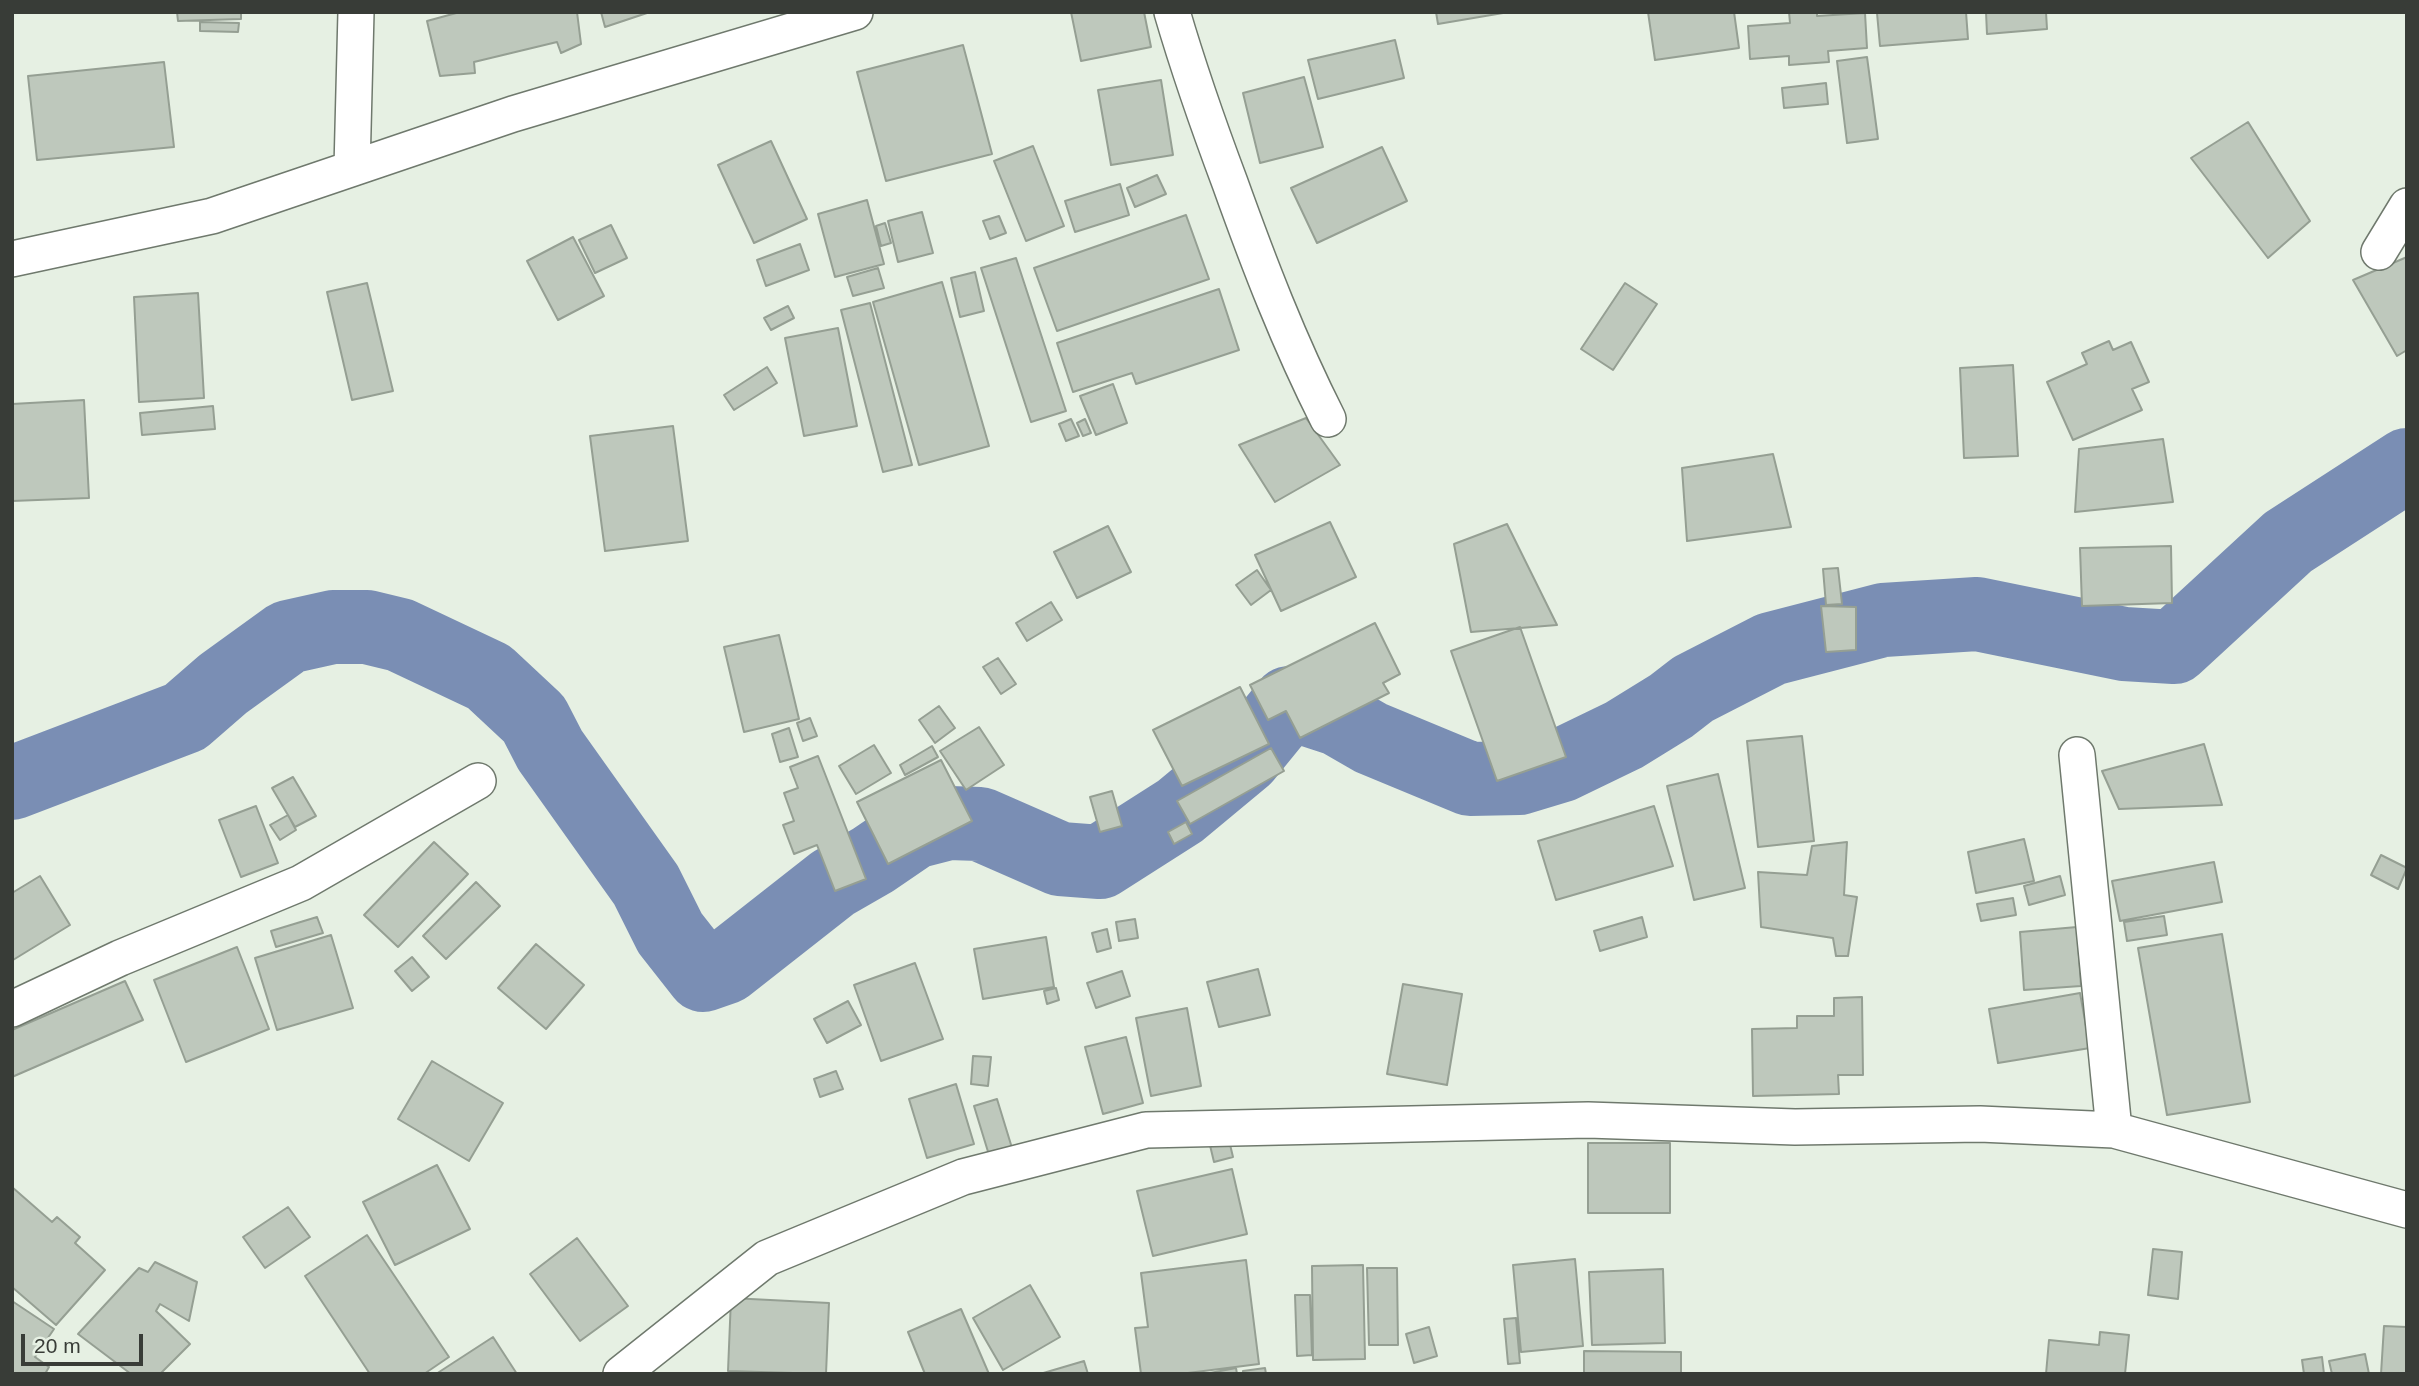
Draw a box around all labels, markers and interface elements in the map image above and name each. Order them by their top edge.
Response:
scale bar [24,1320,147,1364]
text: 20 m [34,1334,81,1357]

